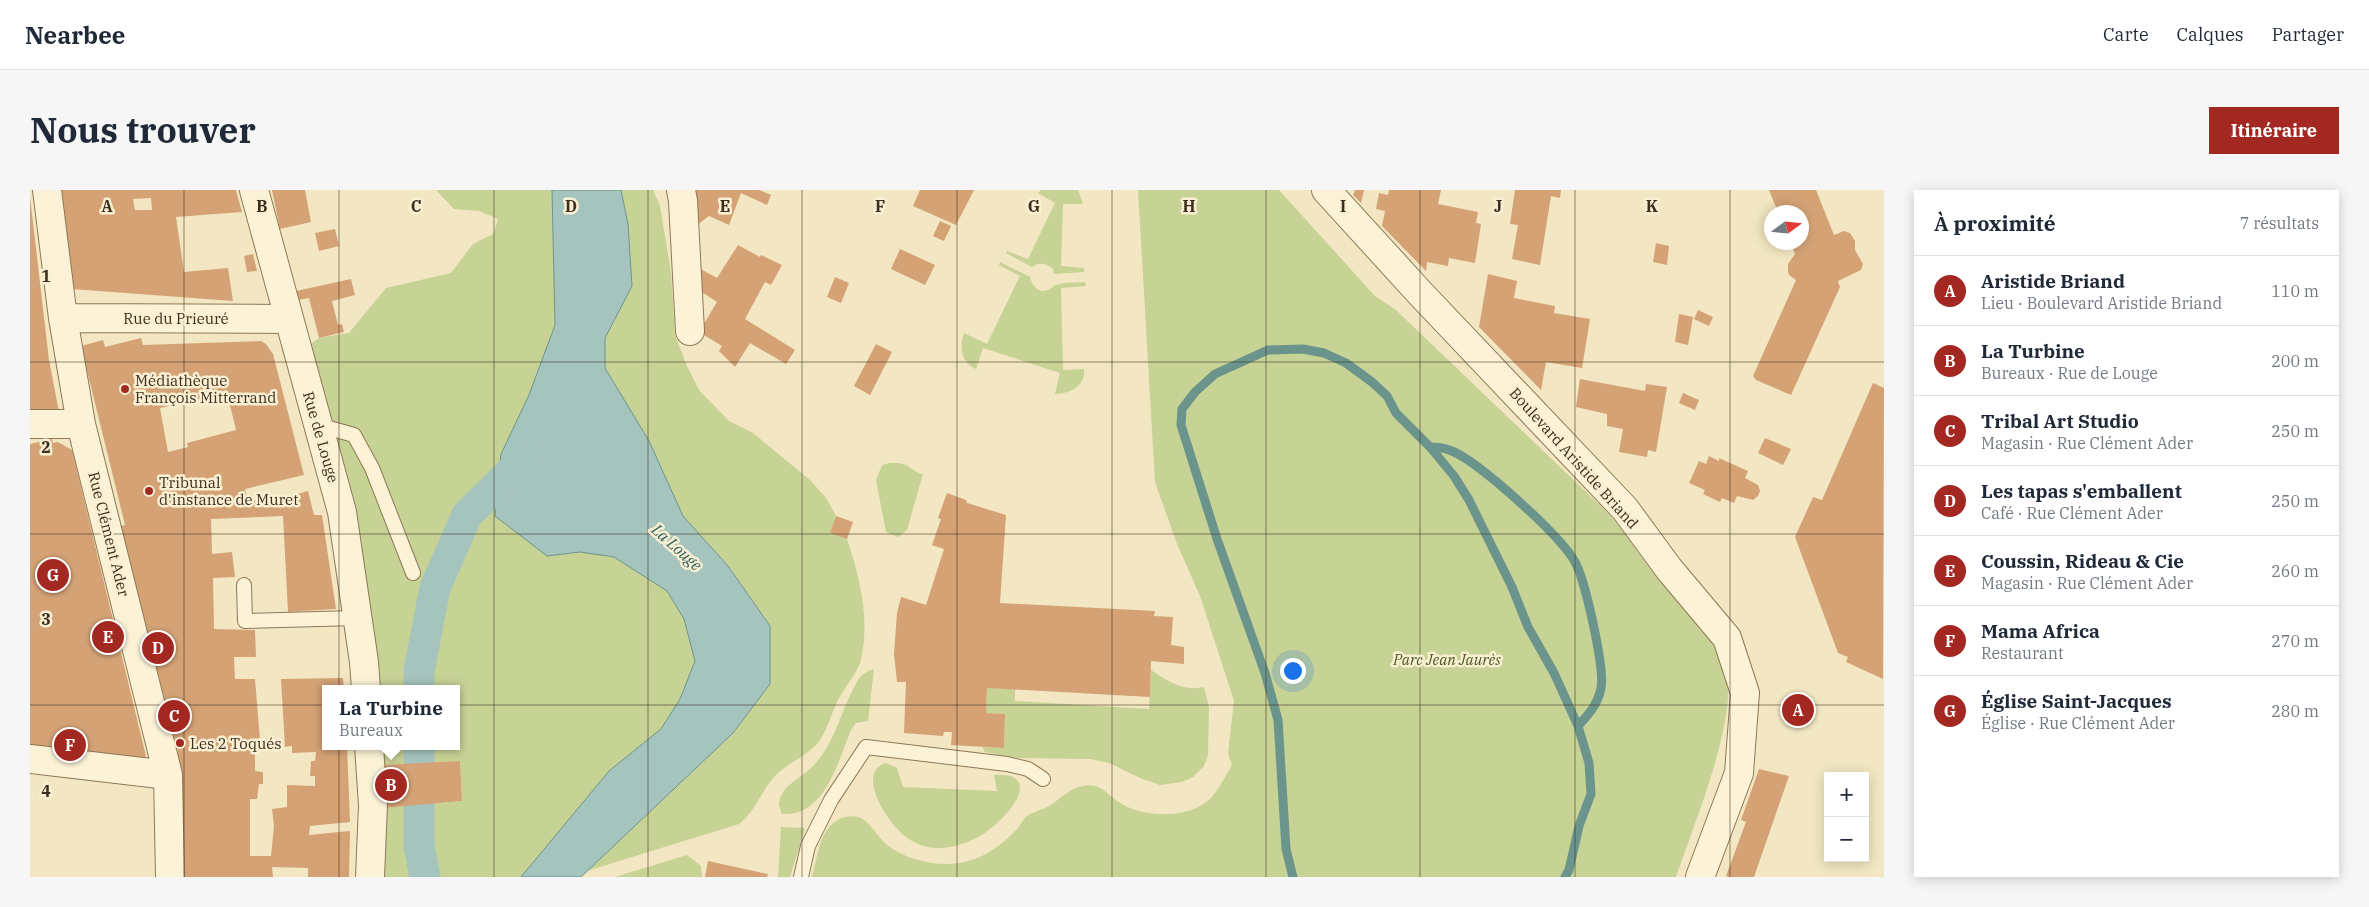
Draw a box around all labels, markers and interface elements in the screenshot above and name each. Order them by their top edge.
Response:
text: Nearbee [25,19,125,51]
text: Carte [2103,23,2149,46]
text: Calques [2177,23,2244,46]
text: Partager [2272,23,2344,46]
text: Nous trouver [30,107,256,153]
button: Itinéraire [2209,107,2339,154]
text: A [101,196,113,216]
text: B [256,196,268,216]
text: C [411,196,421,216]
text: D [565,196,577,216]
text: E [720,196,730,216]
text: F [875,196,885,216]
text: G [1028,196,1040,216]
text: H [1183,196,1196,216]
text: I [1340,196,1346,216]
text: J [1494,196,1502,216]
text: K [1646,196,1659,216]
north arrow [1764,205,1809,250]
text: À proximité [1934,209,2056,237]
text: 7 résultats [2240,213,2319,233]
text: 1 [41,266,51,286]
text: Aristide Briand [1981,269,2125,293]
text: A [1944,281,1956,301]
text: 110 m [2271,281,2319,301]
text: Lieu · Boulevard Aristide Briand [1981,293,2222,313]
street label: Rue du Prieuré [123,309,229,328]
text: La Turbine [1981,339,2085,363]
text: B [1944,351,1956,371]
text: 200 m [2271,351,2319,371]
text: Bureaux · Rue de Louge [1981,363,2158,383]
place label: Médiathèque François Mitterrand [135,371,276,407]
marker: Médiathèque François Mitterrand [119,383,131,395]
street label: Boulevard Aristide Briand [1506,383,1642,533]
street label: Rue de Louge [299,389,343,485]
text: Tribal Art Studio [1981,409,2139,433]
text: C [1945,421,1955,441]
text: 250 m [2271,421,2319,441]
text: Magasin · Rue Clément Ader [1981,433,2193,453]
text: 2 [41,437,51,457]
street label: Rue Clément Ader [84,470,134,599]
place label: Tribunal d'instance de Muret [159,473,298,509]
text: Les tapas s'emballent [1981,479,2182,503]
marker: Tribunal d'instance de Muret [143,485,155,497]
text: D [1944,491,1956,511]
text: 250 m [2271,491,2319,511]
text: Café · Rue Clément Ader [1981,503,2163,523]
water label: La Louge [647,519,706,575]
text: Coussin, Rideau & Cie [1981,549,2184,573]
pin: G [37,556,69,594]
text: E [1945,561,1955,581]
text: 260 m [2271,561,2319,581]
text: Magasin · Rue Clément Ader [1981,573,2193,593]
text: 3 [41,609,51,629]
pin: E [92,618,124,656]
text: Mama Africa [1981,619,2100,643]
pin: D [142,629,174,667]
text: F [1945,631,1955,651]
text: 270 m [2271,631,2319,651]
text: Restaurant [1981,643,2064,663]
park label: Parc Jean Jaurès [1392,650,1501,669]
your location [1280,658,1306,684]
popup [322,685,460,750]
text: Église Saint-Jacques [1981,689,2172,713]
pin: A [1782,691,1814,729]
text: La Turbine [339,696,443,720]
pin: C [158,697,190,735]
text: G [1944,701,1956,721]
text: 280 m [2271,701,2319,721]
text: Église · Rue Clément Ader [1981,713,2175,733]
text: Bureaux [339,720,403,740]
pin: F [54,726,86,764]
place label: Les 2 Toqués [190,734,282,753]
marker: Les 2 Toqués [174,737,186,749]
pin: B [375,766,407,804]
map controls [1824,772,1869,862]
button: + [1824,772,1869,817]
text: 4 [41,781,51,801]
button: − [1824,817,1869,862]

